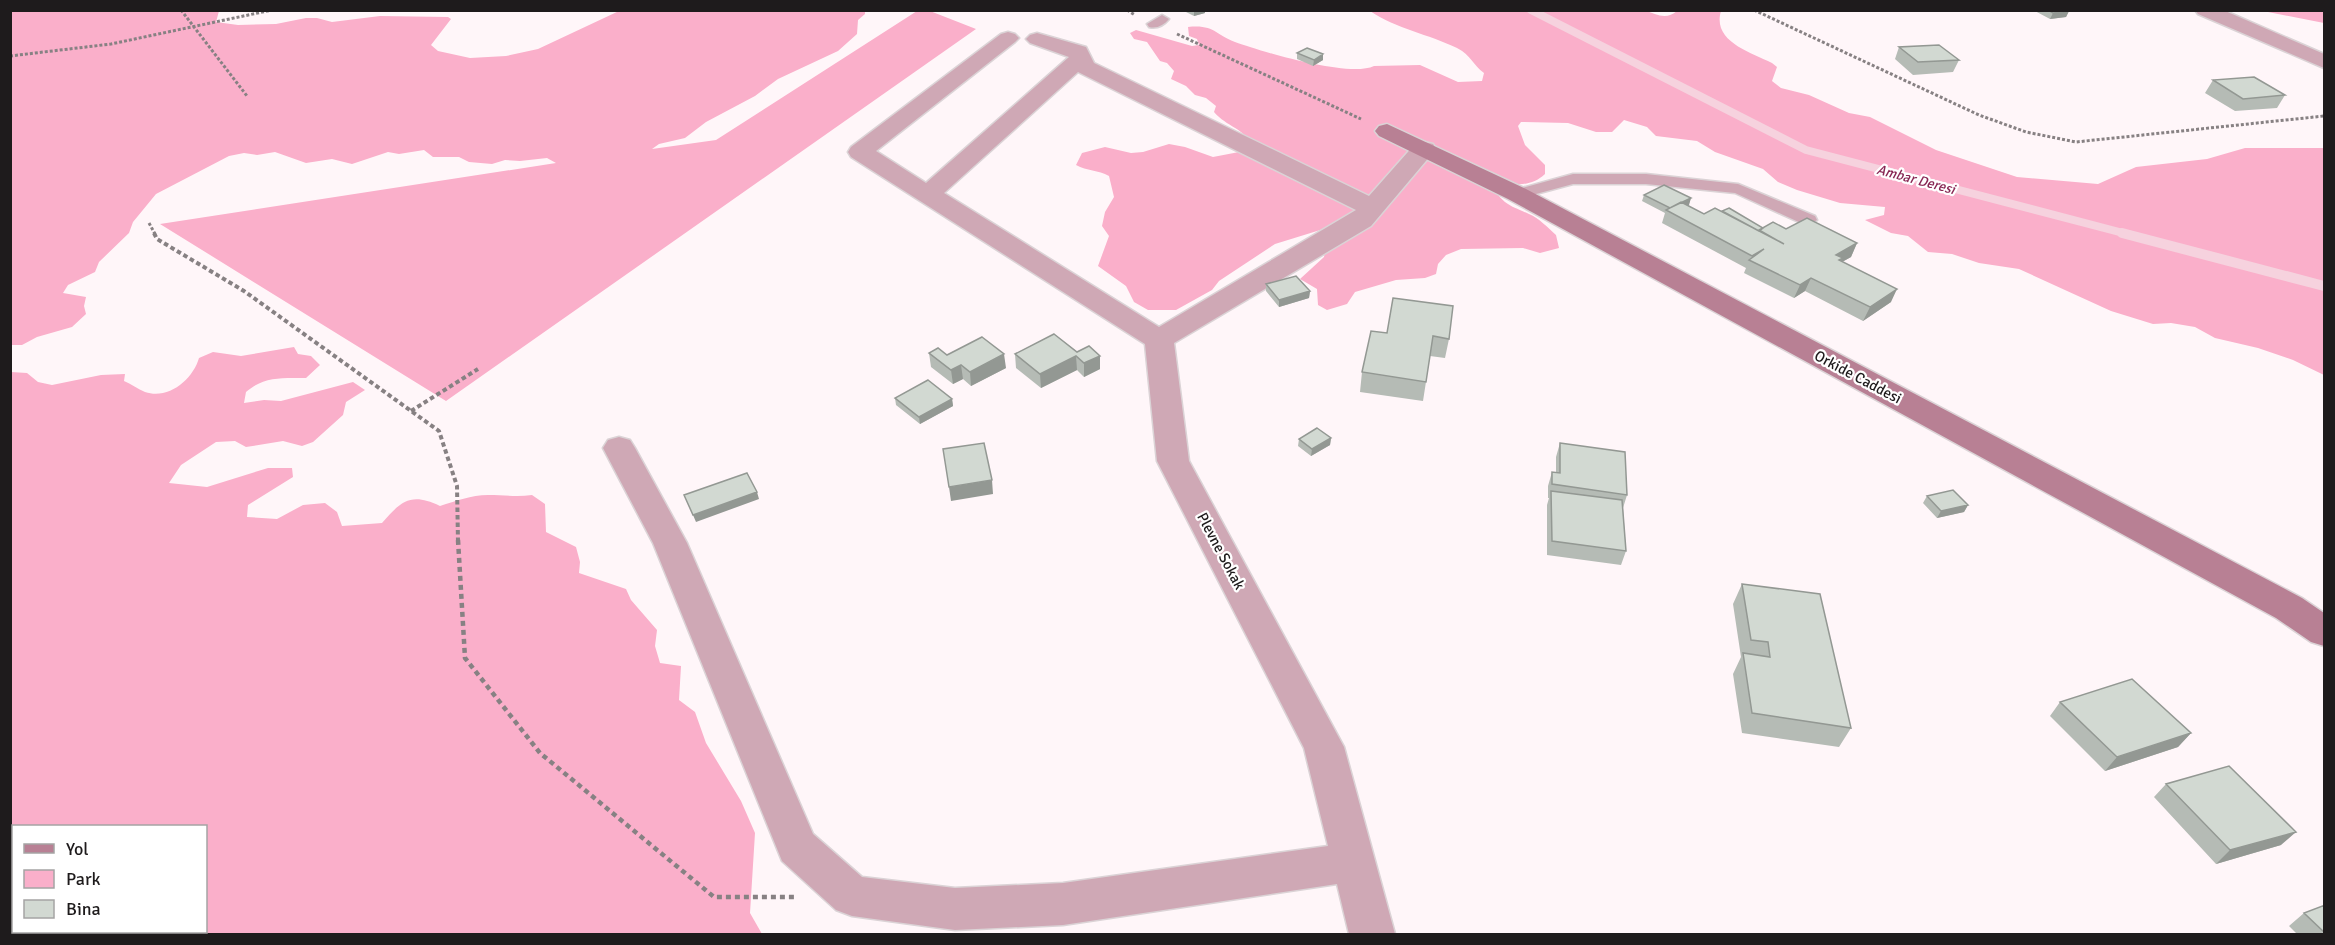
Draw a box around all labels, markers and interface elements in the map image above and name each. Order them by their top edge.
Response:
water label: Ambar Deresi [1875,161,1958,198]
street label: Orkide Caddesi [1811,346,1905,408]
street label: Plevne Sokak [1193,509,1249,593]
legend [12,825,207,933]
text: Yol [66,838,89,860]
text: Park [66,868,101,890]
text: Bina [66,898,101,920]

